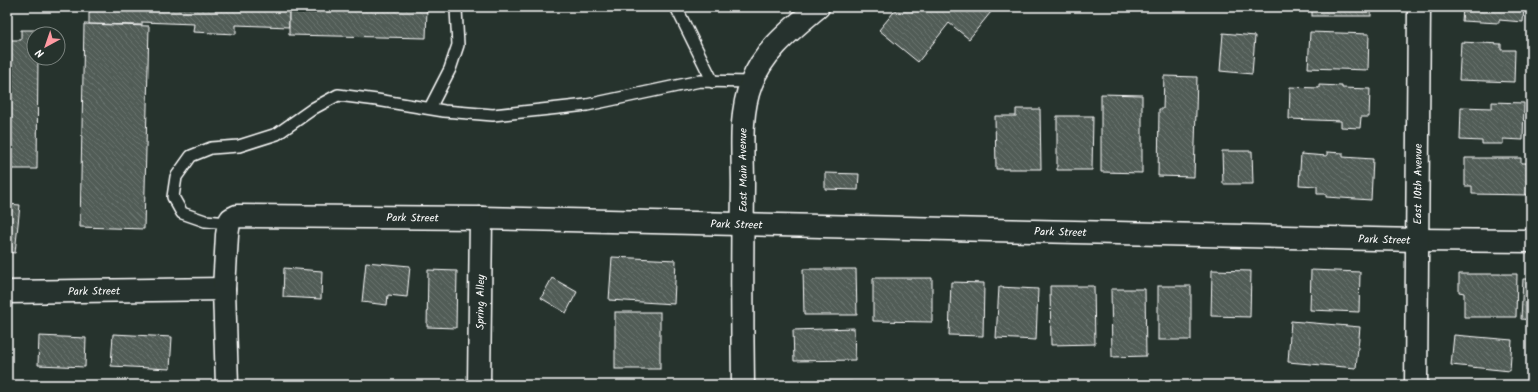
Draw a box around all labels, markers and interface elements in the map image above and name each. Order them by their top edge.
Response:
north arrow [26,26,66,66]
text: N [32,44,49,62]
street label: East Main Avenue [734,128,753,212]
street label: East 10th Avenue [1409,143,1428,225]
street label: Park Street [386,209,439,228]
street label: Park Street [710,215,764,235]
street label: Park Street [1034,223,1087,242]
street label: Park Street [1358,231,1411,250]
street label: Spring Alley [472,274,490,330]
street label: Park Street [68,282,121,301]

